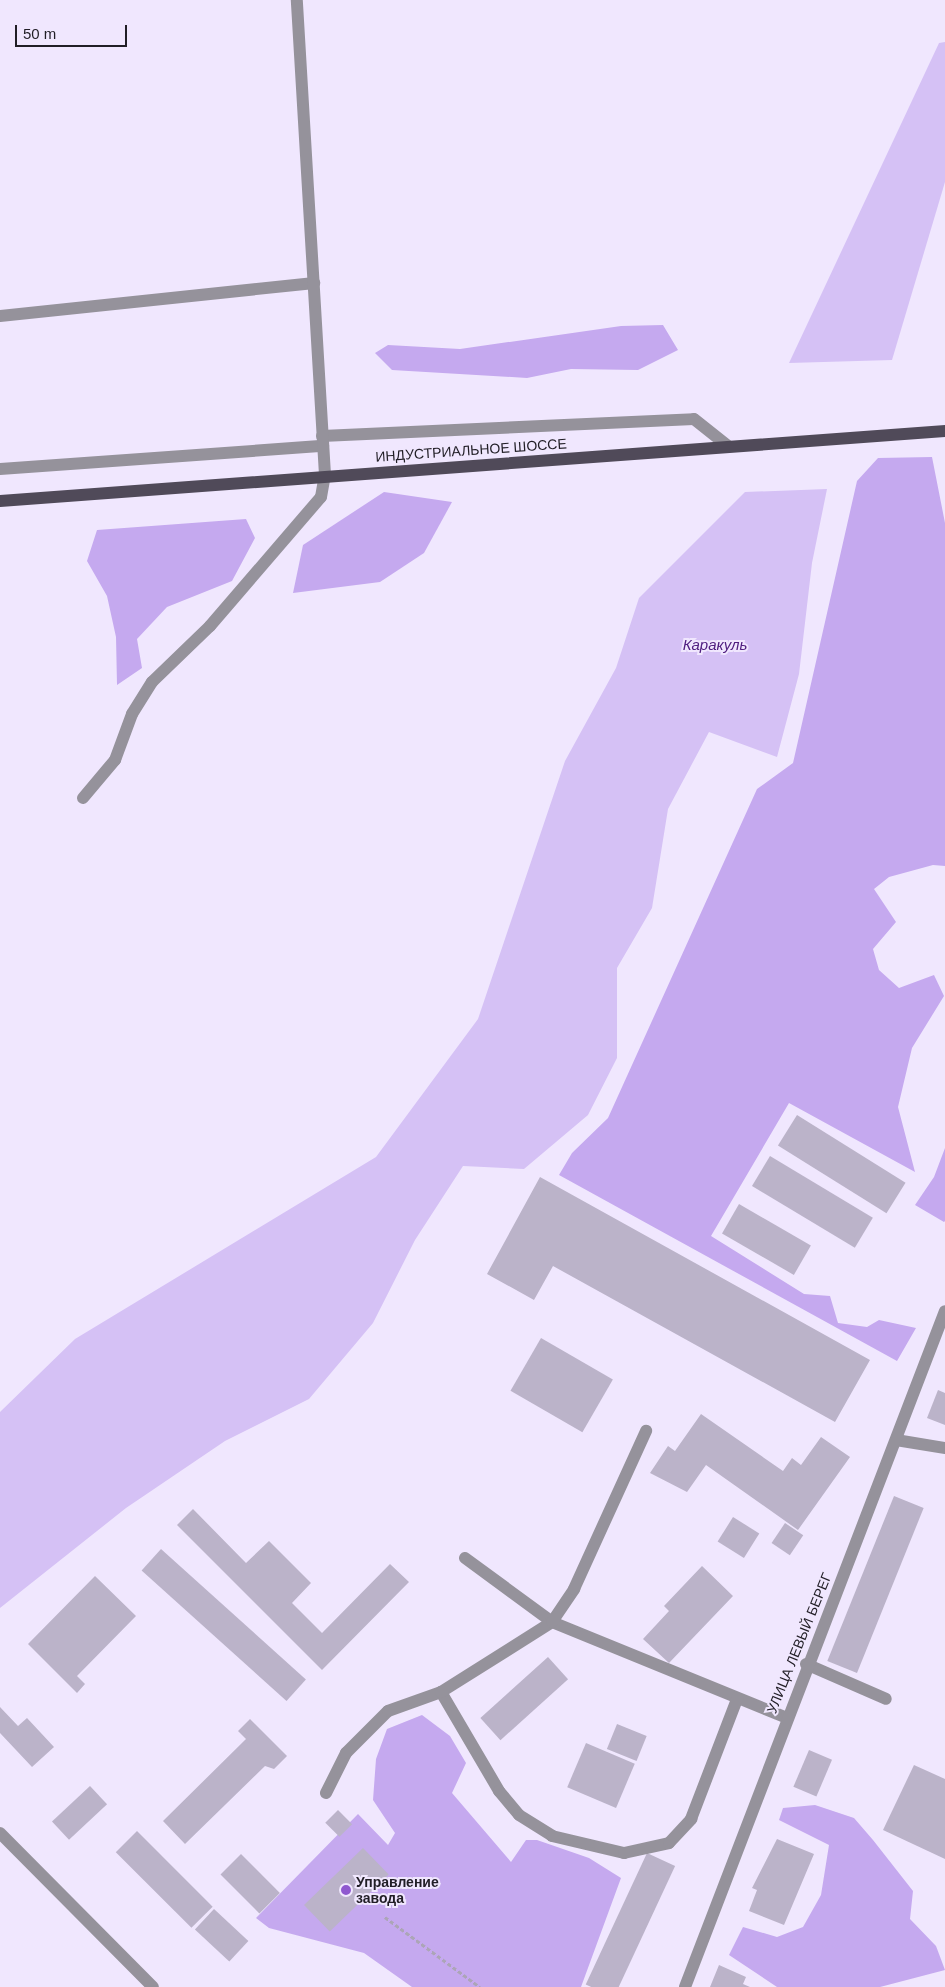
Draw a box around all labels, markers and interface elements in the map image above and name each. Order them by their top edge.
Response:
scale bar [18,15,130,47]
text: 50 m [23,25,56,42]
street label: ИНДУСТРИАЛЬНОЕ ШОССЕ [375,435,567,465]
water label: Каракуль [683,636,747,654]
street label: УЛИЦА ЛЕВЫЙ БЕРЕГ [763,1570,835,1716]
place label: Управление завода [356,1874,439,1906]
marker: Управление завода [340,1884,352,1896]

